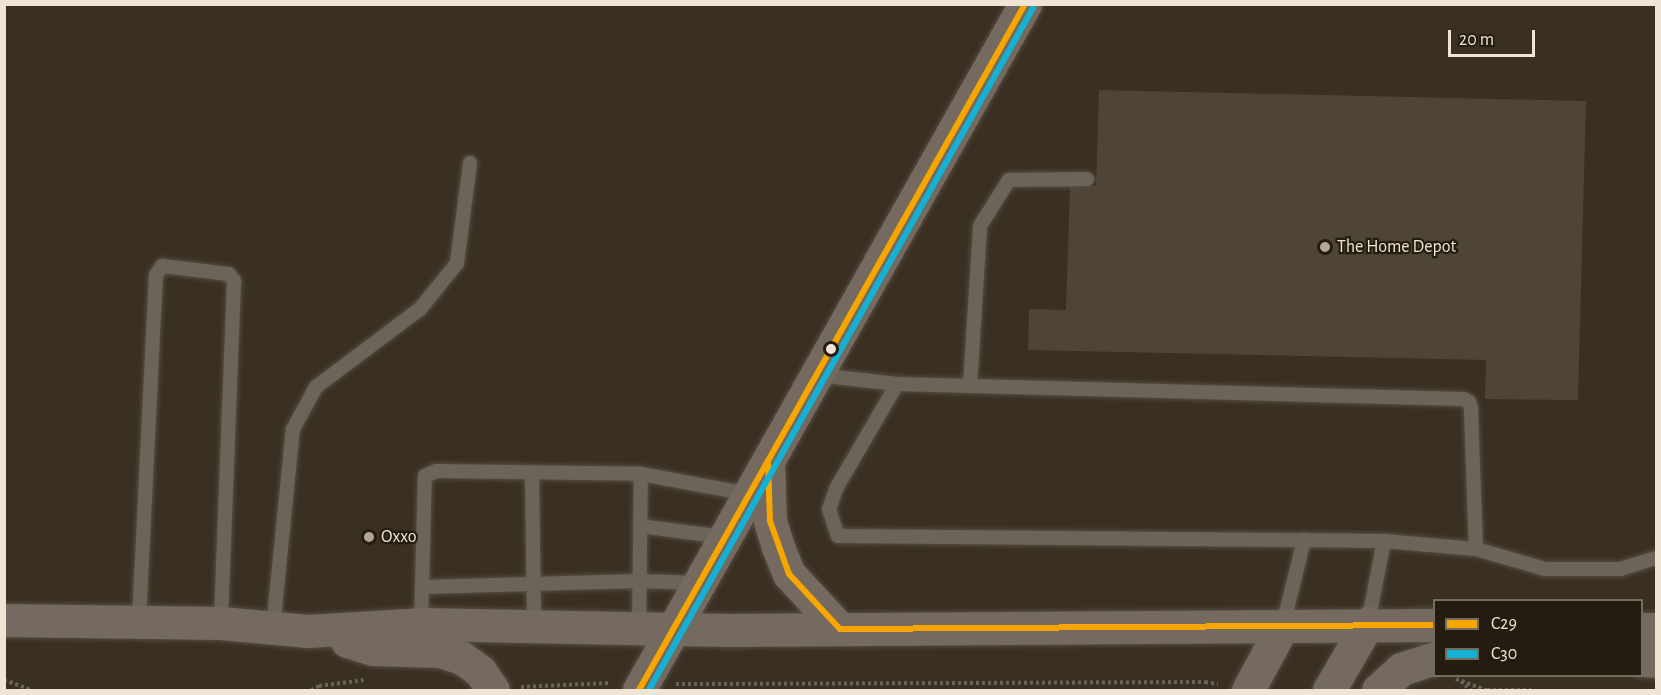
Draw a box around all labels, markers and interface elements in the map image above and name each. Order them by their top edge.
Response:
scale bar [1451,18,1538,56]
text: 20 m [1459,31,1494,49]
place label: The Home Depot [1337,236,1456,258]
marker: The Home Depot [1318,240,1332,254]
unlabelled marker [825,343,837,355]
place label: Oxxo [381,526,417,548]
marker: Oxxo [362,530,376,544]
legend [1433,599,1643,677]
text: C29 [1491,615,1517,633]
text: C30 [1491,645,1517,663]

